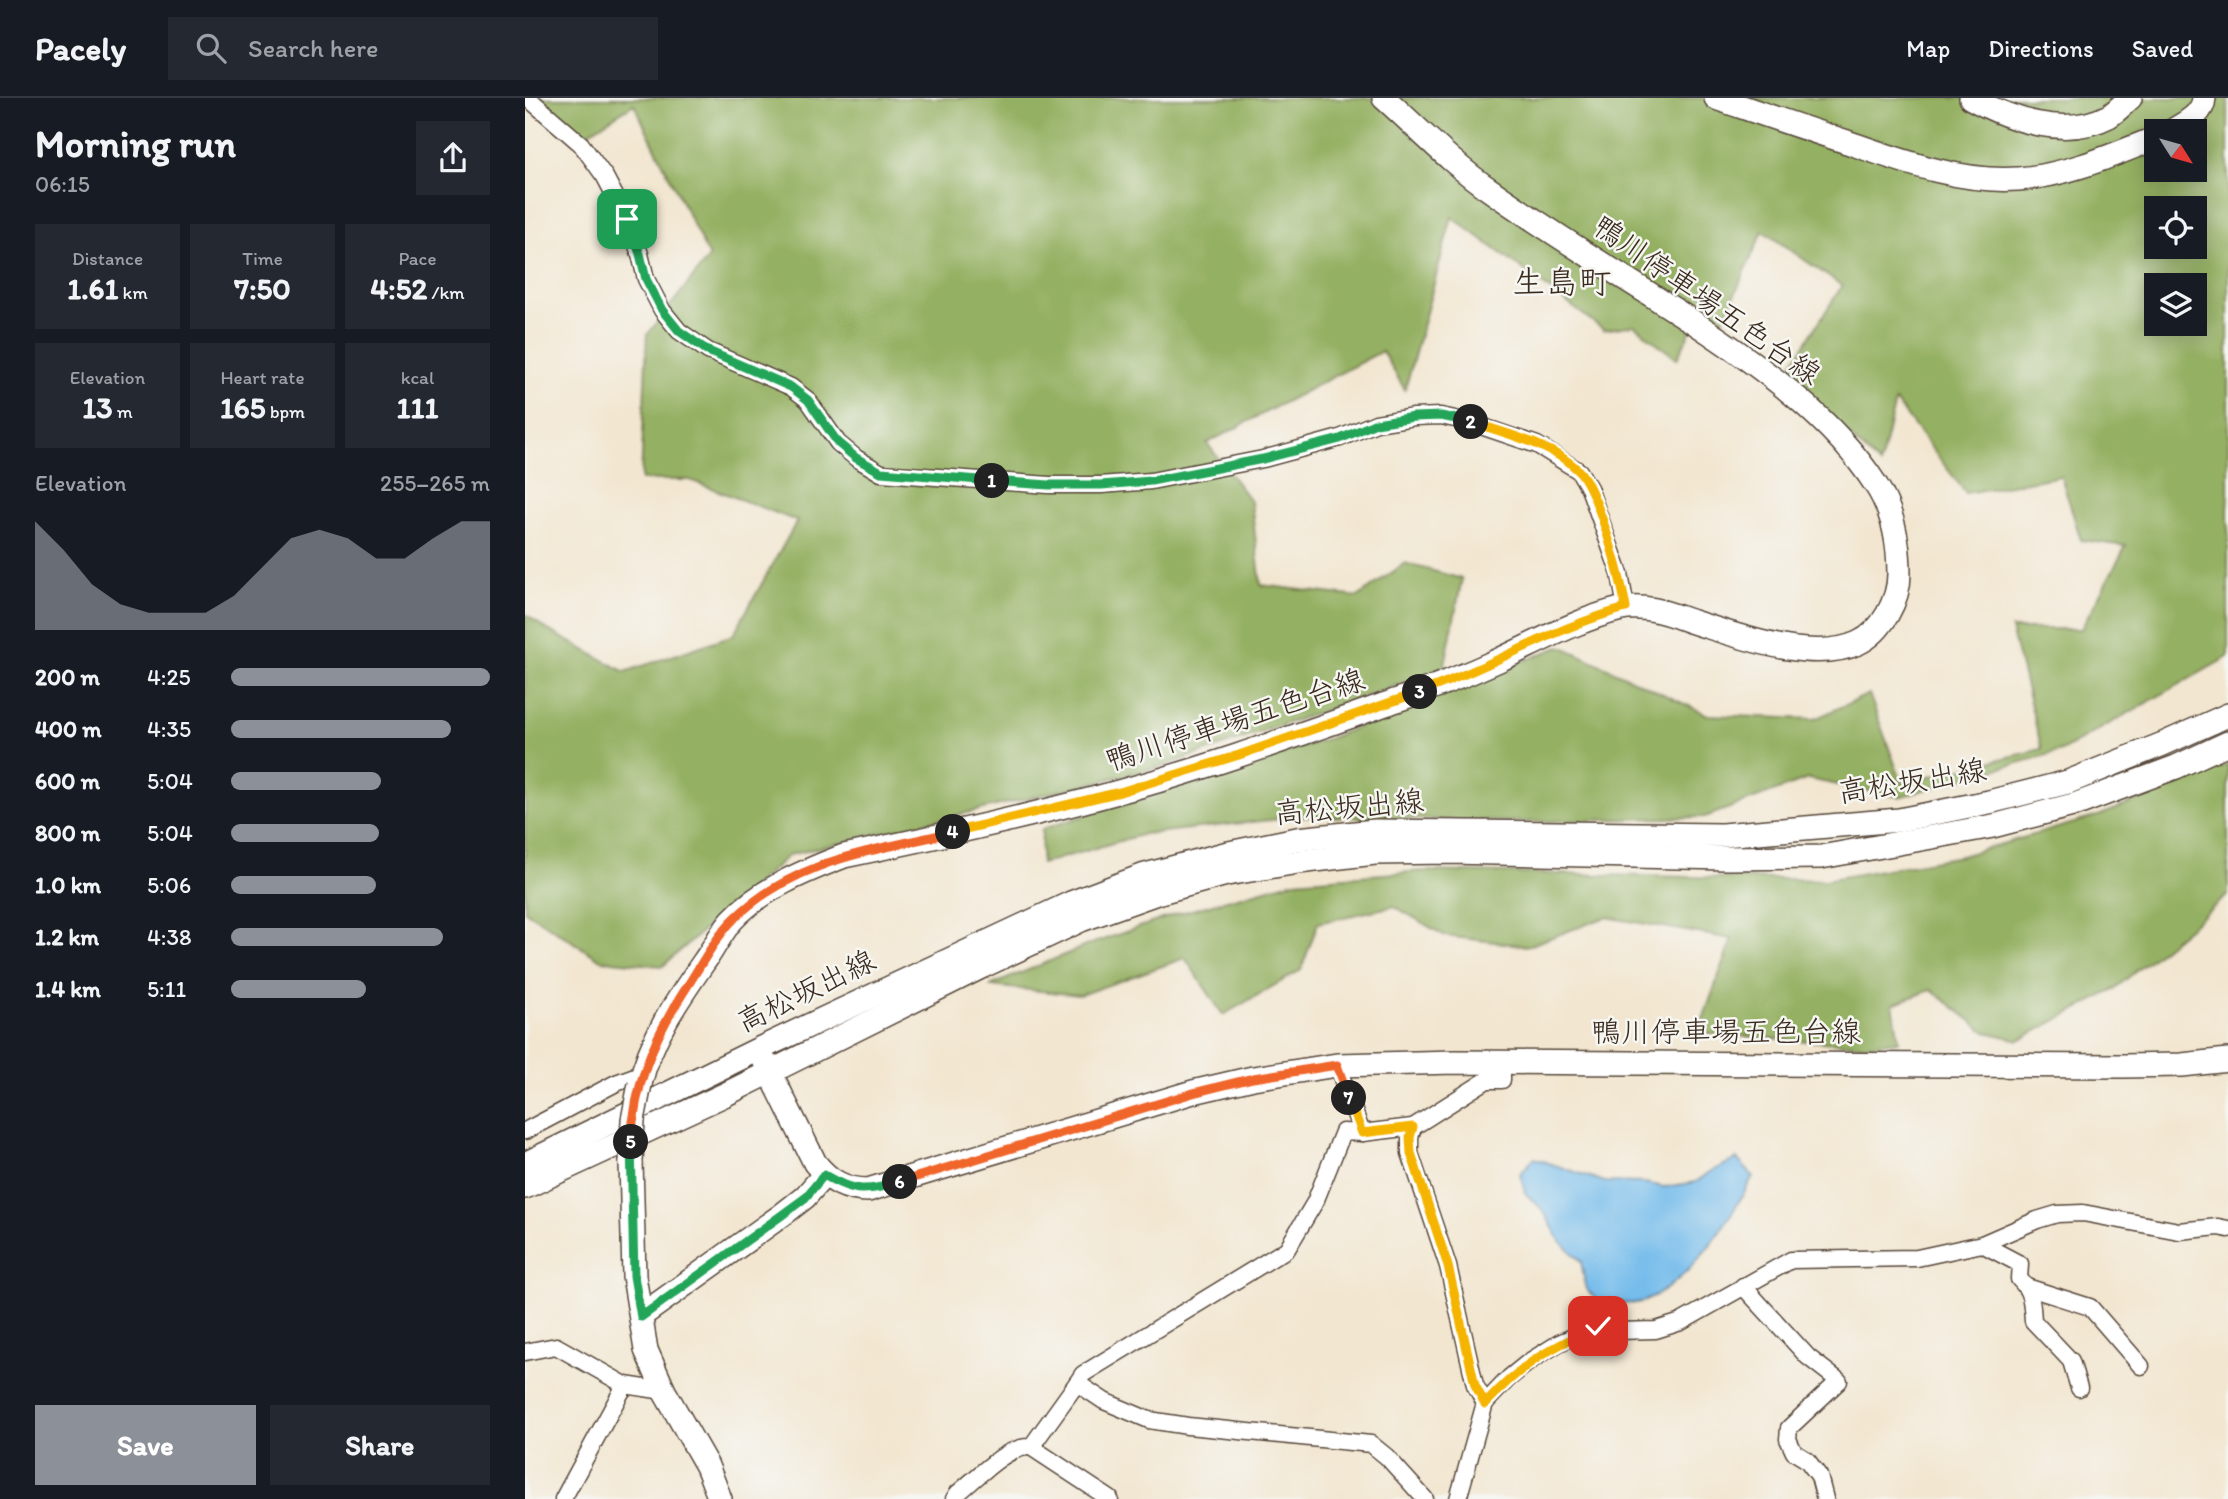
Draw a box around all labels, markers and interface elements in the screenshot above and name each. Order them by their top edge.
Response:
search box [168,17,658,80]
text: Pacely [35,29,126,68]
icon: search [192,29,230,67]
text: Search here [248,32,378,64]
text: Map [1906,34,1950,63]
text: Directions [1988,34,2094,63]
text: Saved [2132,34,2193,63]
north arrow [2144,119,2207,182]
map controls [2144,119,2207,336]
text: Morning run [35,121,236,167]
button: share [416,121,490,195]
text: 06:15 [35,170,90,198]
pin [597,189,657,249]
button: locate [2144,196,2207,259]
icon: arrive [608,200,646,238]
street label: 鴨川停車場五色台線 [1586,207,1828,392]
text: Distance [72,247,143,270]
text: Time [242,247,283,270]
text: Pace [398,247,437,270]
district label: 生島町 [1513,262,1612,301]
text: 1.61 [67,270,118,307]
text: 7:50 [234,270,291,307]
text: 4:52 [370,270,427,307]
button: layers [2144,273,2207,336]
text: km [118,281,148,304]
text: /km [427,281,465,304]
text: Elevation [70,366,145,389]
text: Heart rate [220,366,305,389]
text: kcal [401,366,434,389]
text: 13 [82,389,113,426]
text: 165 [220,389,266,426]
text: 111 [397,389,438,426]
text: m [113,400,133,423]
text: bpm [266,400,305,423]
pin: 2 [1453,404,1489,440]
text: 2 [1466,410,1476,433]
pin: 1 [974,464,1009,498]
text: Elevation [35,469,126,497]
text: 255–265 m [380,469,490,497]
text: 1 [987,469,996,492]
street label: 鴨川停車場五色台線 [1101,660,1369,779]
text: 200 m [35,663,100,691]
text: 4:25 [147,663,191,691]
pin: 3 [1403,674,1437,710]
text: 3 [1414,680,1425,703]
text: 400 m [35,715,102,743]
text: 4:35 [147,715,191,743]
street label: 高松坂出線 [1835,751,1989,811]
text: 600 m [35,767,100,795]
text: 5:04 [147,767,193,795]
street label: 高松坂出線 [1273,782,1425,831]
pin: 4 [935,814,971,850]
text: 800 m [35,819,100,847]
text: 5:04 [147,819,193,847]
text: 4 [947,820,958,843]
text: 1.0 km [35,871,101,899]
text: 5:06 [147,871,191,899]
text: 1.2 km [35,923,99,951]
text: 4:38 [147,923,192,951]
street label: 高松坂出線 [730,941,881,1040]
text: 1.4 km [35,975,101,1003]
text: 5:11 [147,975,186,1003]
street label: 鴨川停車場五色台線 [1591,1013,1861,1050]
pin: 7 [1331,1080,1367,1116]
text: 7 [1344,1086,1353,1109]
pin: 5 [613,1124,649,1160]
text: 5 [626,1130,635,1153]
pin: 6 [883,1164,917,1200]
text: 6 [894,1170,905,1193]
pin [1568,1296,1628,1356]
icon: check [1579,1307,1617,1345]
button: Save [35,1405,256,1485]
button: Share [270,1405,490,1485]

